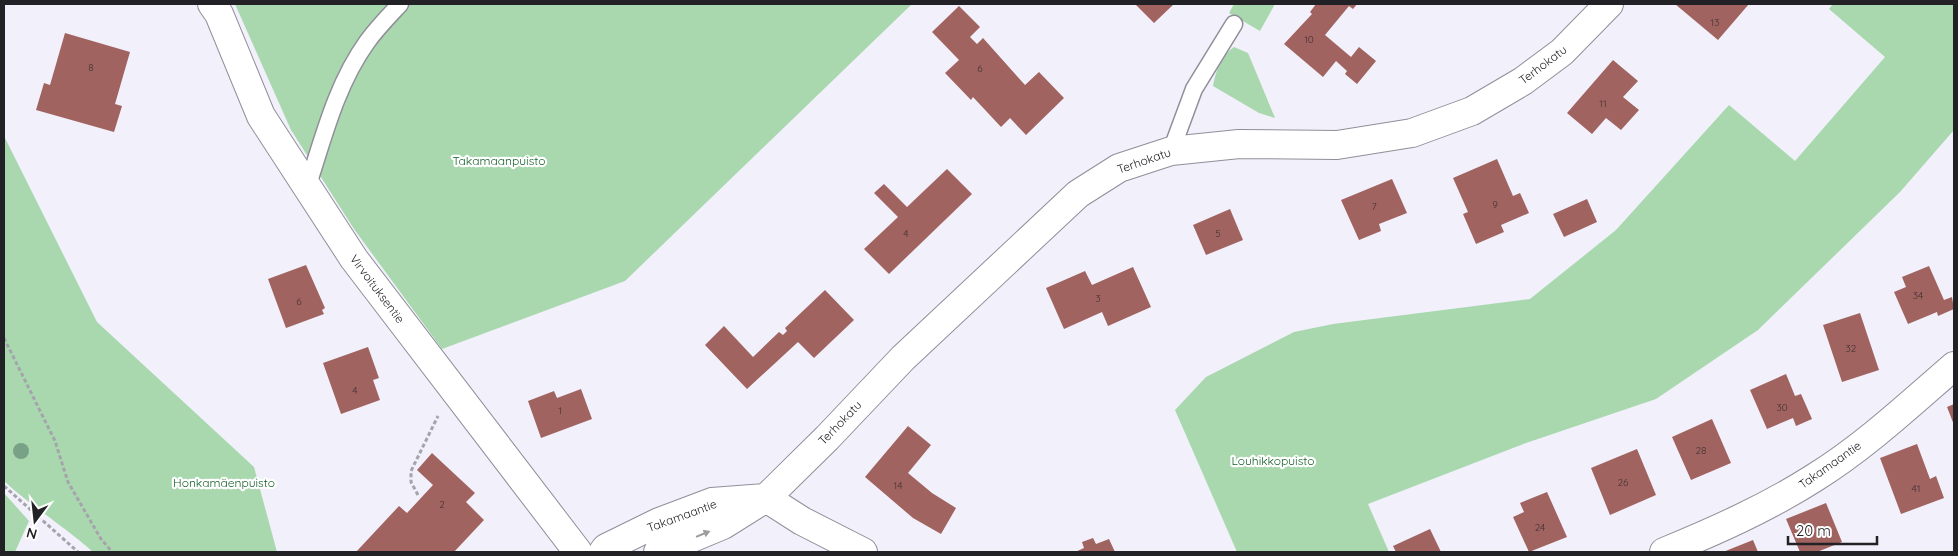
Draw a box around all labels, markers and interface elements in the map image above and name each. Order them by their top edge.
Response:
house number: 13 [1711,16,1719,29]
house number: 10 [1304,33,1314,46]
street label: Terhokatu [1516,42,1569,87]
house number: 8 [88,61,94,74]
house number: 6 [977,62,983,75]
house number: 11 [1599,97,1607,110]
street label: Terhokatu [1115,144,1173,177]
park label: Takamaanpuisto [452,153,546,168]
house number: 9 [1492,198,1498,211]
house number: 7 [1371,200,1377,213]
house number: 4 [903,227,909,240]
house number: 5 [1215,227,1221,240]
street label: Virvoituksentie [347,251,408,326]
house number: 34 [1913,289,1923,302]
house number: 3 [1095,292,1101,305]
house number: 6 [296,295,302,308]
house number: 32 [1846,342,1857,355]
house number: 4 [352,384,358,397]
street label: Terhokatu [815,397,864,448]
house number: 30 [1776,401,1788,414]
house number: 1 [558,404,562,417]
street label: Takamaantie [1796,437,1864,492]
house number: 28 [1696,444,1706,457]
park label: Louhikkopuisto [1231,453,1315,468]
park label: Honkamäenpuisto [173,475,275,490]
house number: 26 [1618,476,1629,489]
house number: 14 [894,479,902,492]
house number: 41 [1912,482,1920,495]
north arrow [10,496,60,546]
street label: Takamaantie [645,496,719,535]
house number: 2 [439,498,445,511]
scale bar [1788,514,1877,546]
house number: 24 [1535,521,1545,534]
text: 20 m [1796,521,1831,540]
text: N [24,524,39,544]
one-way arrow [696,529,710,537]

